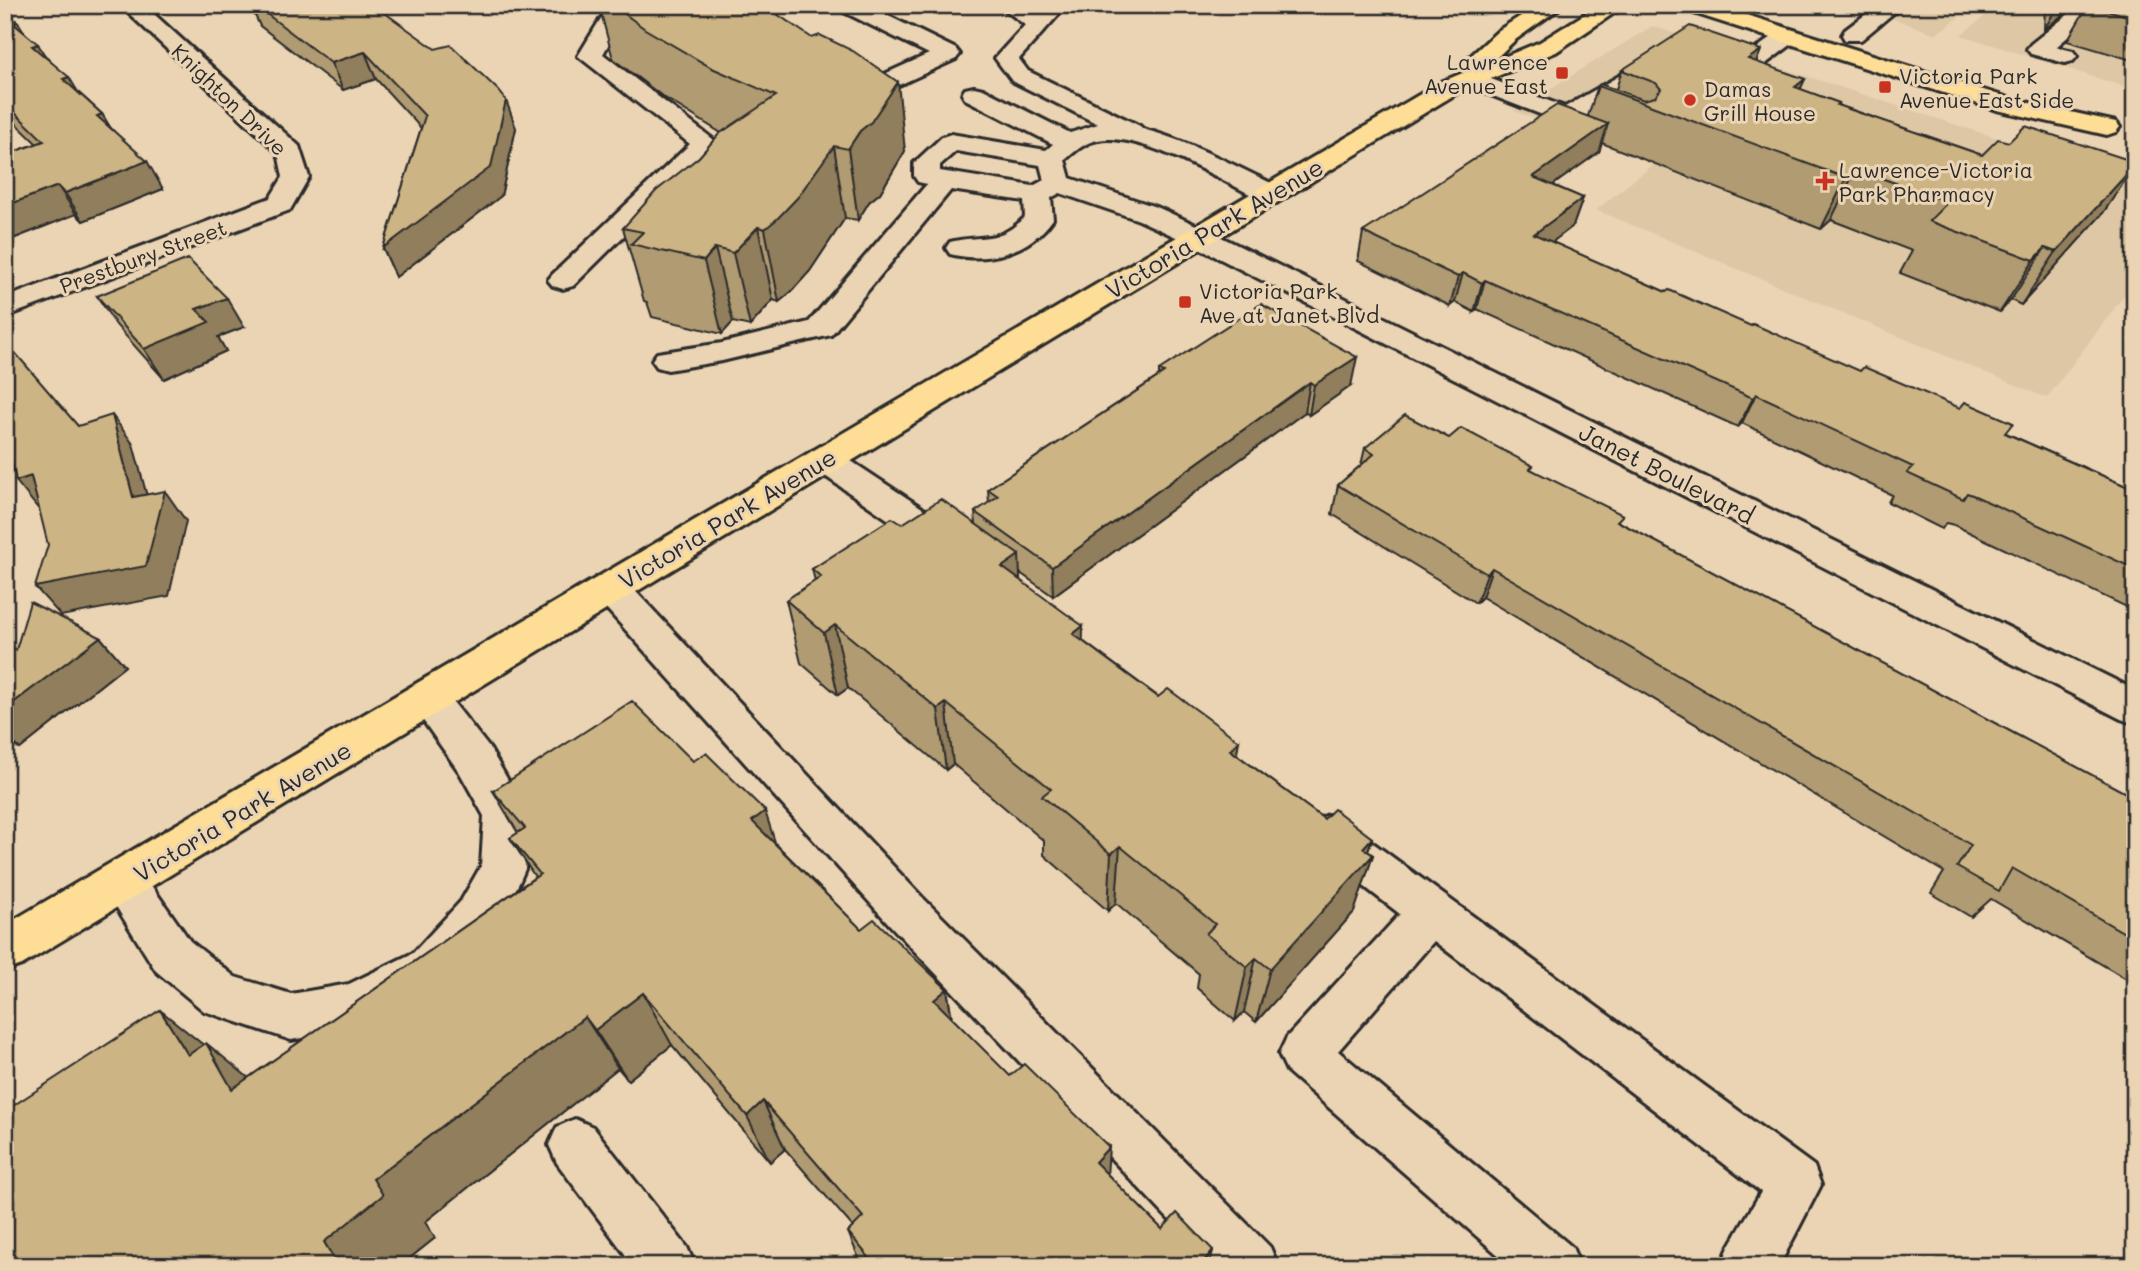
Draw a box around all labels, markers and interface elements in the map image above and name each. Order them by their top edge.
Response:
street label: Knighton Drive [167,37,293,161]
place label: Lawrence Avenue East [1424,48,1548,99]
place label: Victoria Park Avenue East Side [1899,62,2074,113]
marker: Lawrence Avenue East [1554,65,1570,81]
place label: Damas Grill House [1704,75,1816,126]
marker: Victoria Park Avenue East Side [1877,79,1893,95]
marker: Damas Grill House [1682,92,1698,108]
street label: Victoria Park Avenue [1099,151,1329,305]
place label: Lawrence-Victoria Park Pharmacy [1839,156,2033,207]
marker: Lawrence-Victoria Park Pharmacy [1817,173,1833,189]
street label: Prestbury Street [56,213,230,299]
place label: Victoria Park Ave at Janet Blvd [1199,277,1379,328]
marker: Victoria Park Ave at Janet Blvd [1177,294,1193,310]
street label: Janet Boulevard [1574,415,1760,531]
street label: Victoria Park Avenue [612,441,842,595]
street label: Victoria Park Avenue [127,734,357,888]

